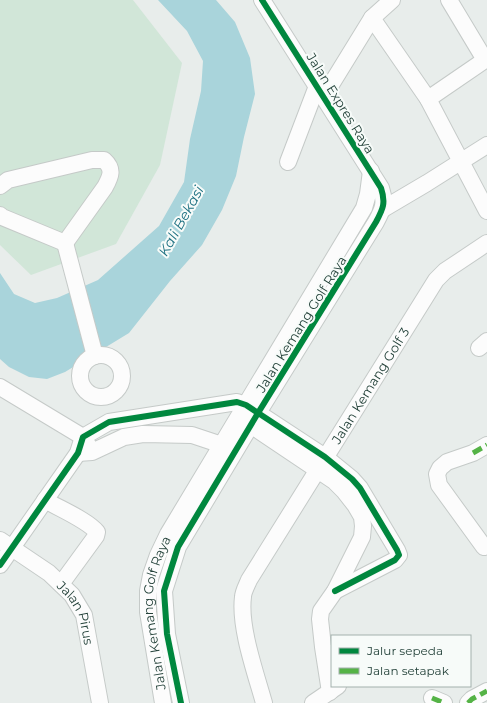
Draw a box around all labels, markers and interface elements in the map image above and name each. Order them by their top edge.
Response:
street label: Jalan Expres Raya [303,49,378,156]
water label: Kali Bekasi [154,183,208,259]
street label: Jalan Kemang Golf Raya [252,253,350,396]
street label: Jalan Kemang Golf 3 [328,324,412,447]
street label: Jalan Kemang Golf Raya [140,533,174,692]
street label: Jalan Pirus [53,577,97,646]
legend [331,635,471,687]
text: Jalur sepeda [366,643,443,658]
text: Jalan setapak [366,663,450,678]

